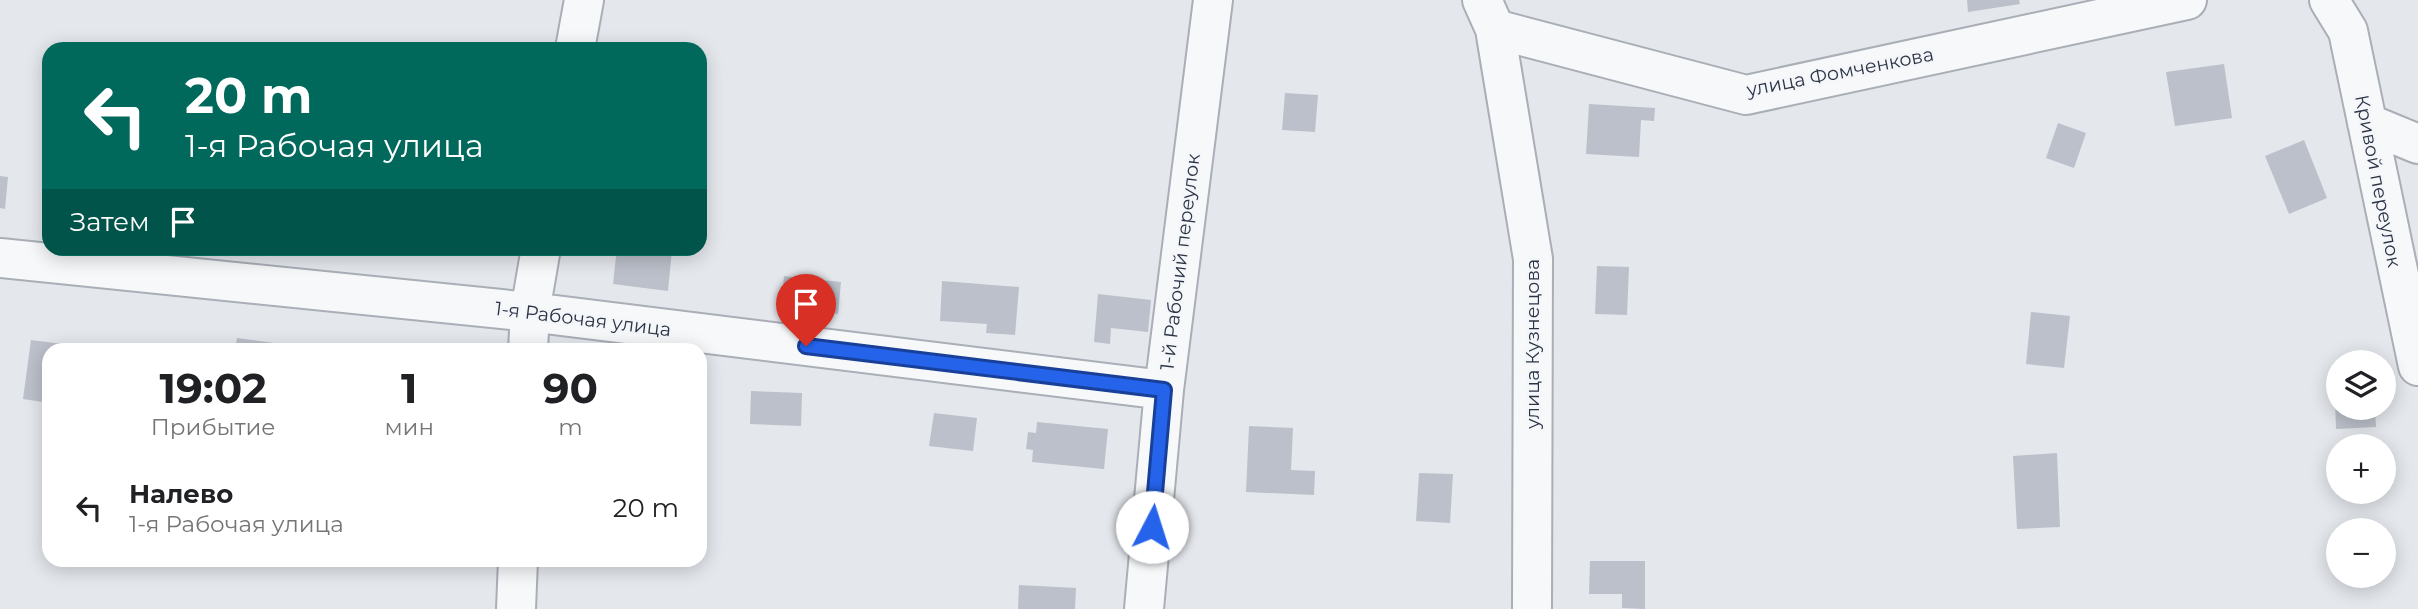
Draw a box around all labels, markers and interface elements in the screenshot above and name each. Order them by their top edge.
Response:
street label: улица Фомченкова [1743,43,1936,102]
text: 20 m [185,66,312,125]
icon: left [70,70,161,161]
street label: Кривой переулок [2350,93,2406,269]
text: 1-я Рабочая улица [185,126,484,165]
street label: 1-й Рабочий переулок [1155,152,1205,372]
icon: arrive [164,203,202,241]
text: Затем [70,206,150,238]
street label: улица Кузнецова [1521,259,1544,430]
pin [776,274,836,346]
icon: arrive [787,285,825,323]
street label: 1-я Рабочая улица [494,297,672,341]
map controls [2326,350,2396,588]
button: layers [2326,350,2396,420]
text: 19:02 [160,362,267,414]
text: 1 [401,362,417,414]
text: 90 [543,362,598,414]
text: Прибытие [151,413,276,441]
text: мин [384,413,434,441]
text: m [558,413,583,441]
button: + [2326,434,2396,504]
text: Налево [129,478,233,510]
icon: left [70,489,108,527]
position arrow [1115,490,1189,564]
text: 20 m [613,492,679,524]
text: 1-я Рабочая улица [129,510,344,538]
button: − [2326,518,2396,588]

